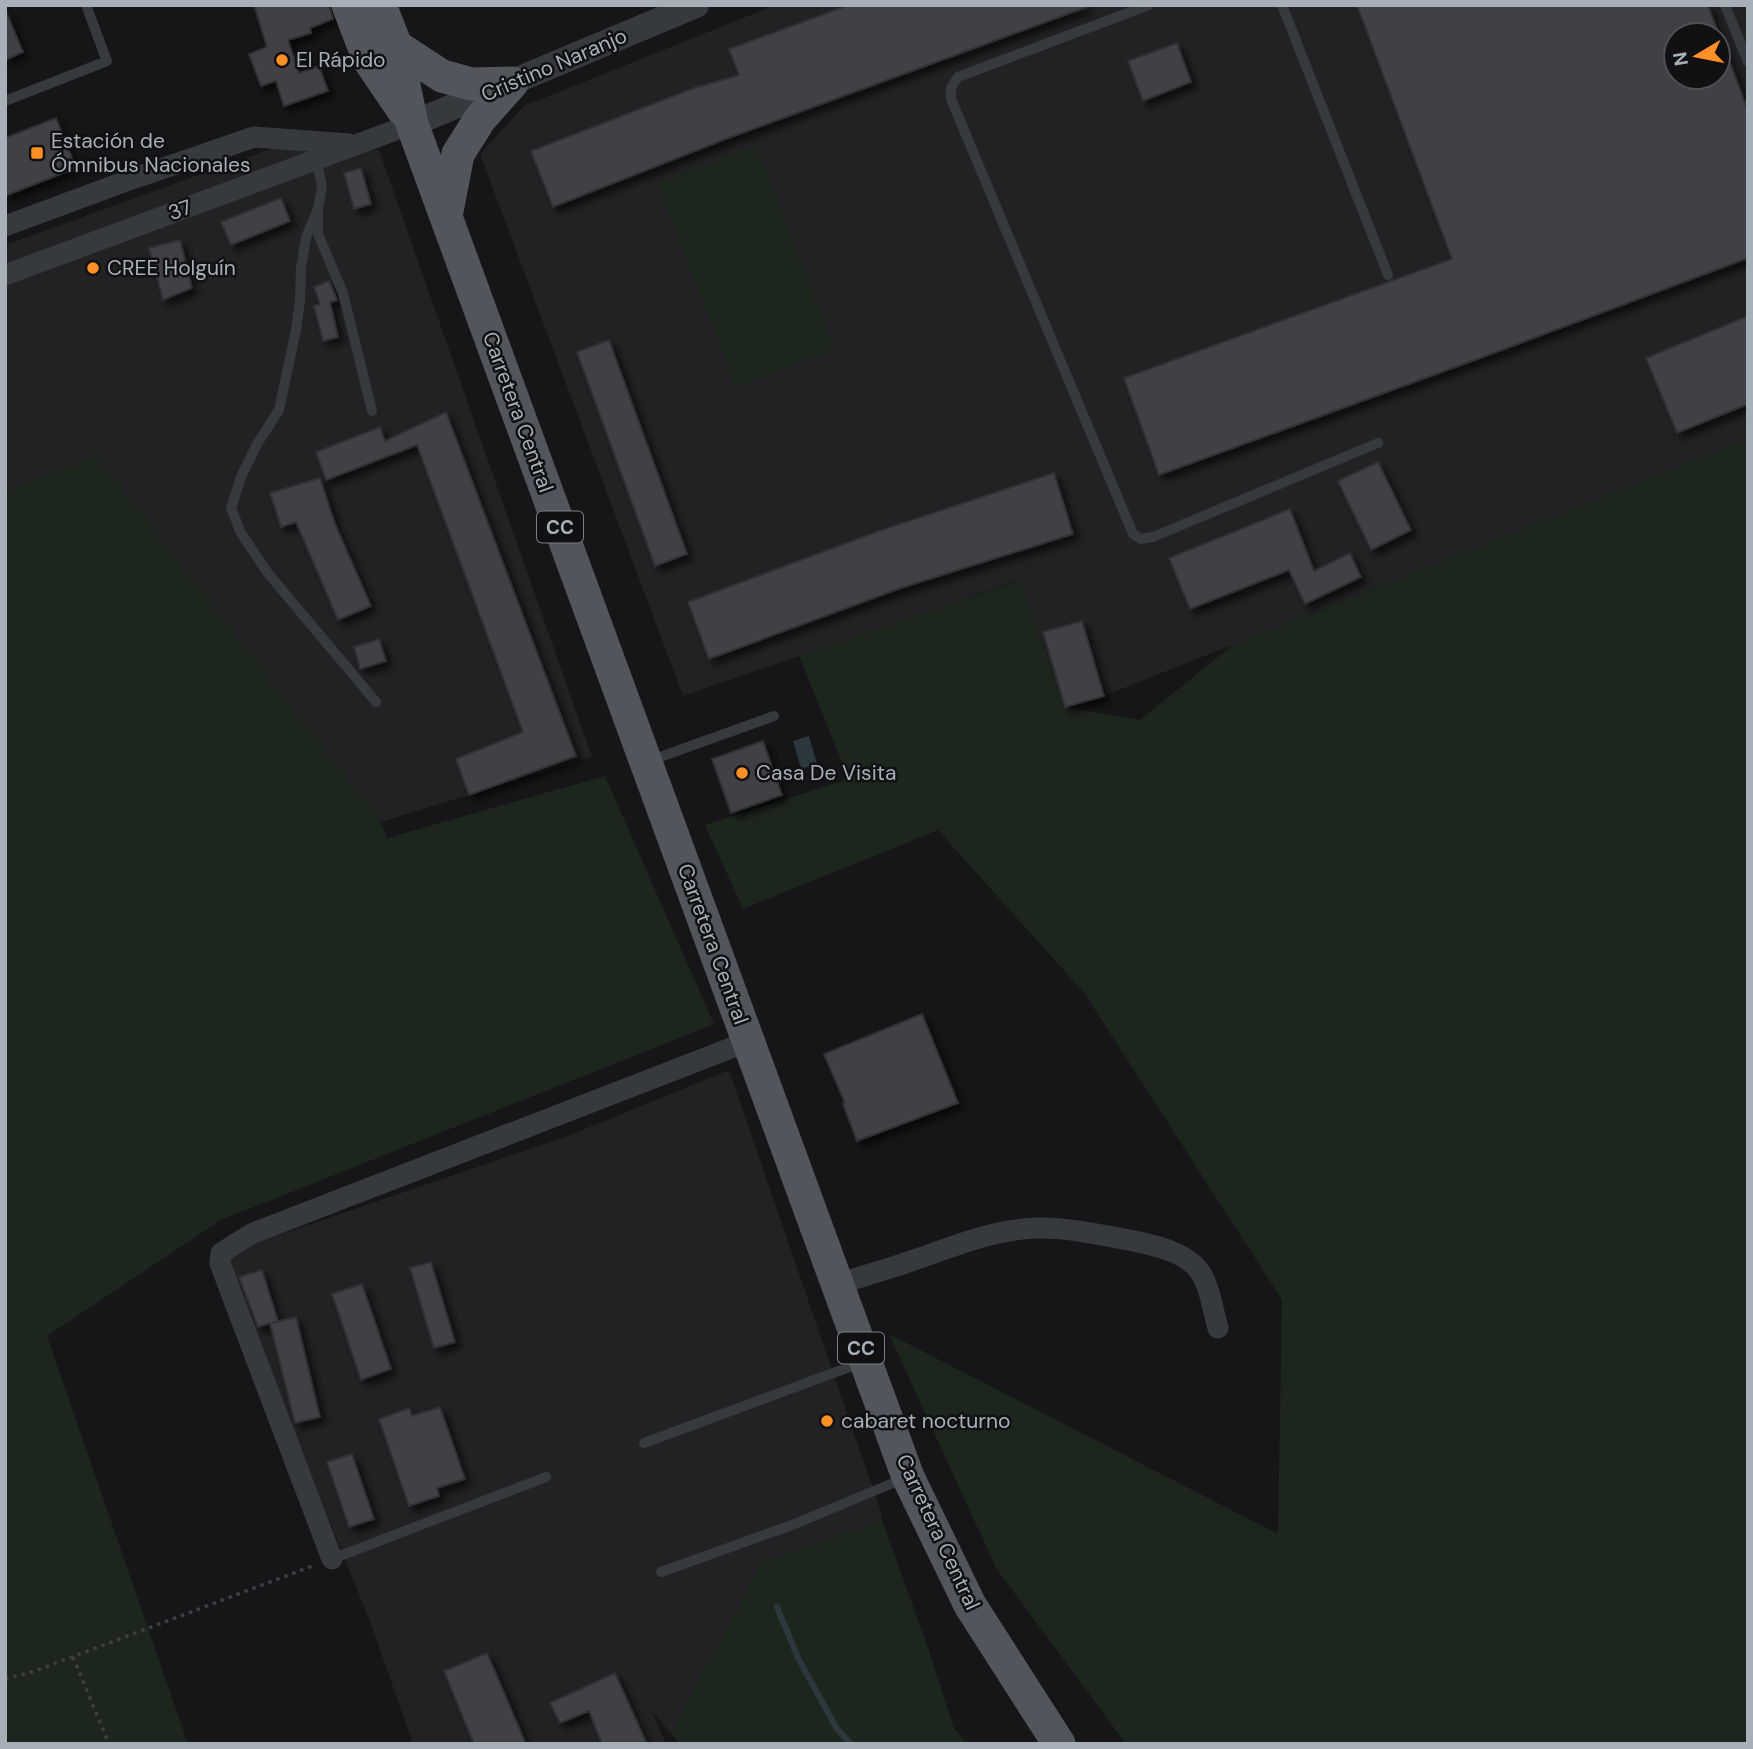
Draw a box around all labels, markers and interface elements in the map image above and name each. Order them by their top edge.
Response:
north arrow [1662,21,1732,91]
street label: Cristino Naranjo [477,22,631,108]
place label: El Rápido [296,46,386,74]
text: N [1667,50,1694,68]
marker: El Rápido [274,52,290,68]
place label: Estación de Ómnibus Nacionales [51,127,250,179]
marker: Estación de Ómnibus Nacionales [29,145,45,161]
street label: 37 [164,193,196,227]
place label: CREE Holguín [107,254,236,282]
marker: CREE Holguín [85,260,101,276]
street label: Carretera Central [476,328,560,496]
road number: CC [537,512,583,542]
place label: Casa De Visita [756,759,896,787]
marker: Casa De Visita [734,765,750,781]
street label: Carretera Central [671,860,755,1028]
road number: CC [838,1332,884,1364]
place label: cabaret nocturno [841,1407,1011,1435]
marker: cabaret nocturno [819,1413,835,1429]
street label: Carretera Central [890,1450,986,1614]

